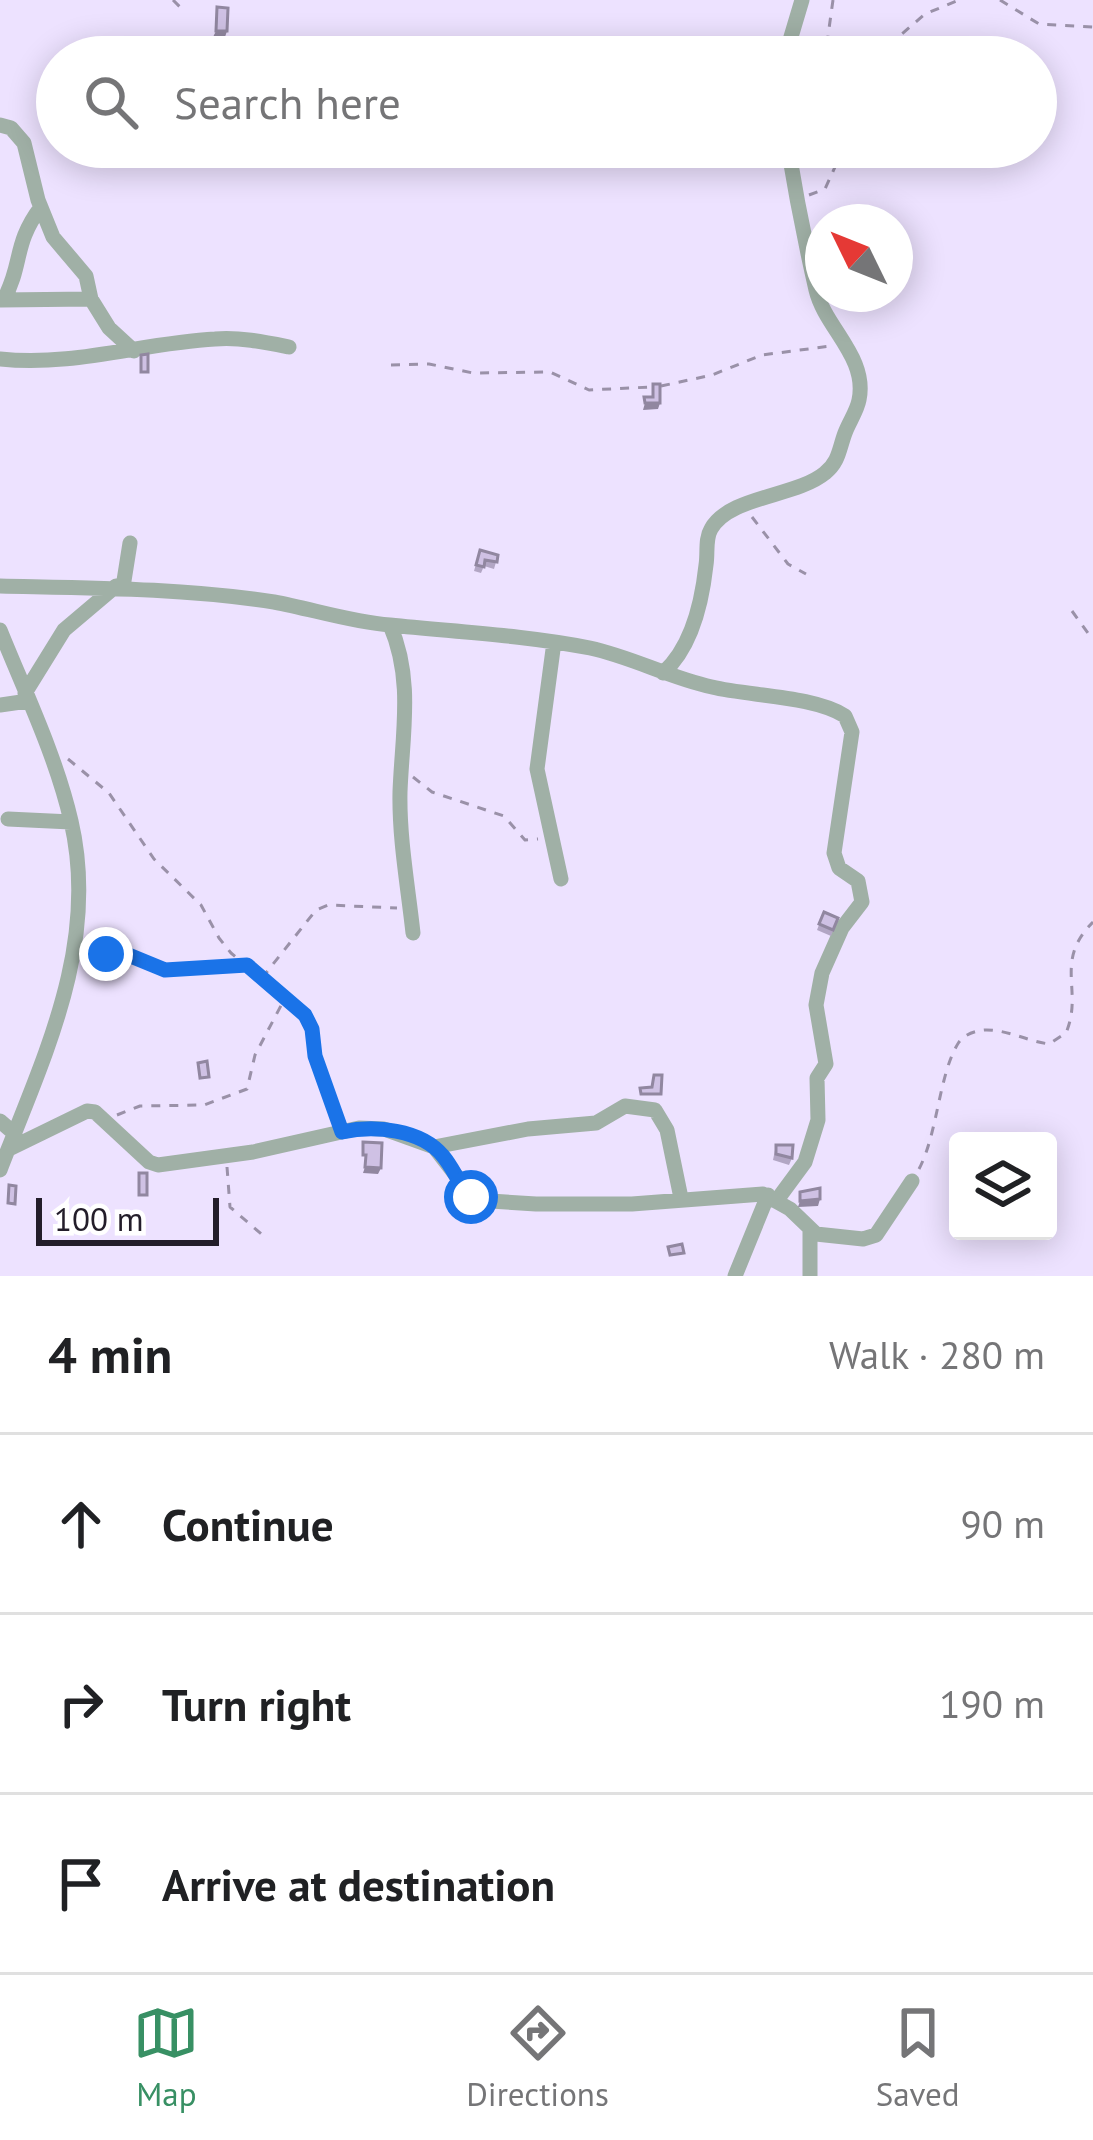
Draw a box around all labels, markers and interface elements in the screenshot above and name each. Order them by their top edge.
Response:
search box [36,36,1057,168]
icon: search [78,69,144,135]
text: Search here [174,73,401,131]
north arrow [805,204,913,312]
route end [79,927,133,981]
map controls [949,1132,1057,1240]
button: layers [949,1132,1057,1240]
route start [444,1170,498,1224]
scale bar [36,1192,219,1245]
text: 100 m [54,1197,144,1240]
text: 4 min [48,1321,172,1387]
text: Walk · 280 m [829,1329,1045,1380]
icon: ahead [48,1491,114,1557]
text: Continue [162,1495,334,1553]
text: 90 m [960,1498,1045,1549]
icon: right [48,1671,114,1737]
text: Turn right [162,1675,351,1733]
text: 190 m [939,1678,1045,1729]
icon: arrive [48,1851,114,1917]
text: Arrive at destination [162,1855,555,1913]
tab: Map [133,2000,199,2115]
tab: Directions [466,2000,609,2115]
tab: Saved [876,2000,960,2115]

